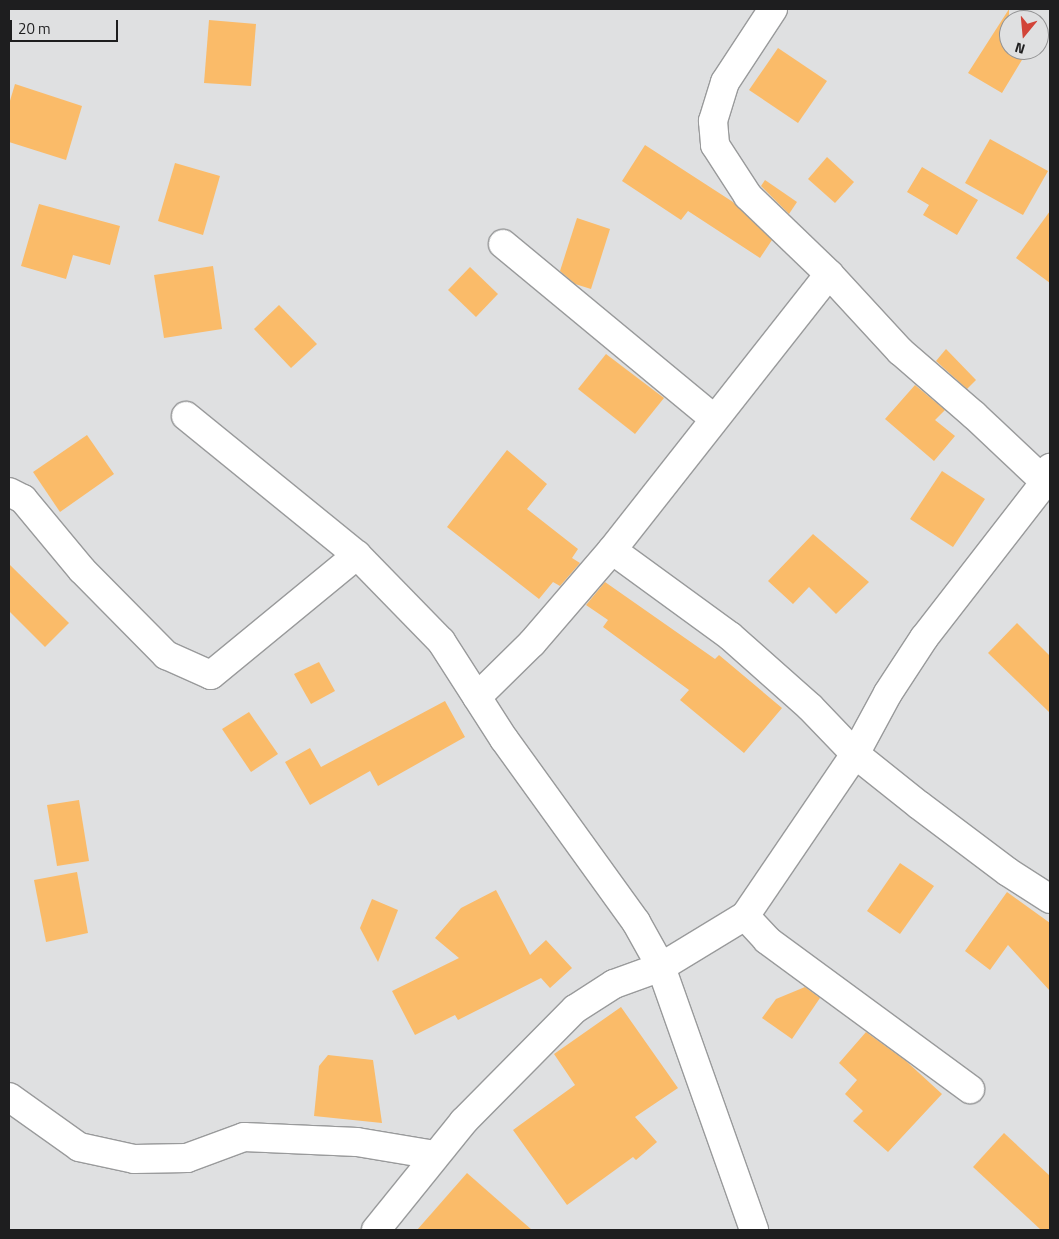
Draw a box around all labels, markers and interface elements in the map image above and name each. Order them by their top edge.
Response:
scale bar [12,10,120,42]
north arrow [999,10,1049,60]
text: 20 m [18,17,51,40]
text: N [1012,37,1027,60]

